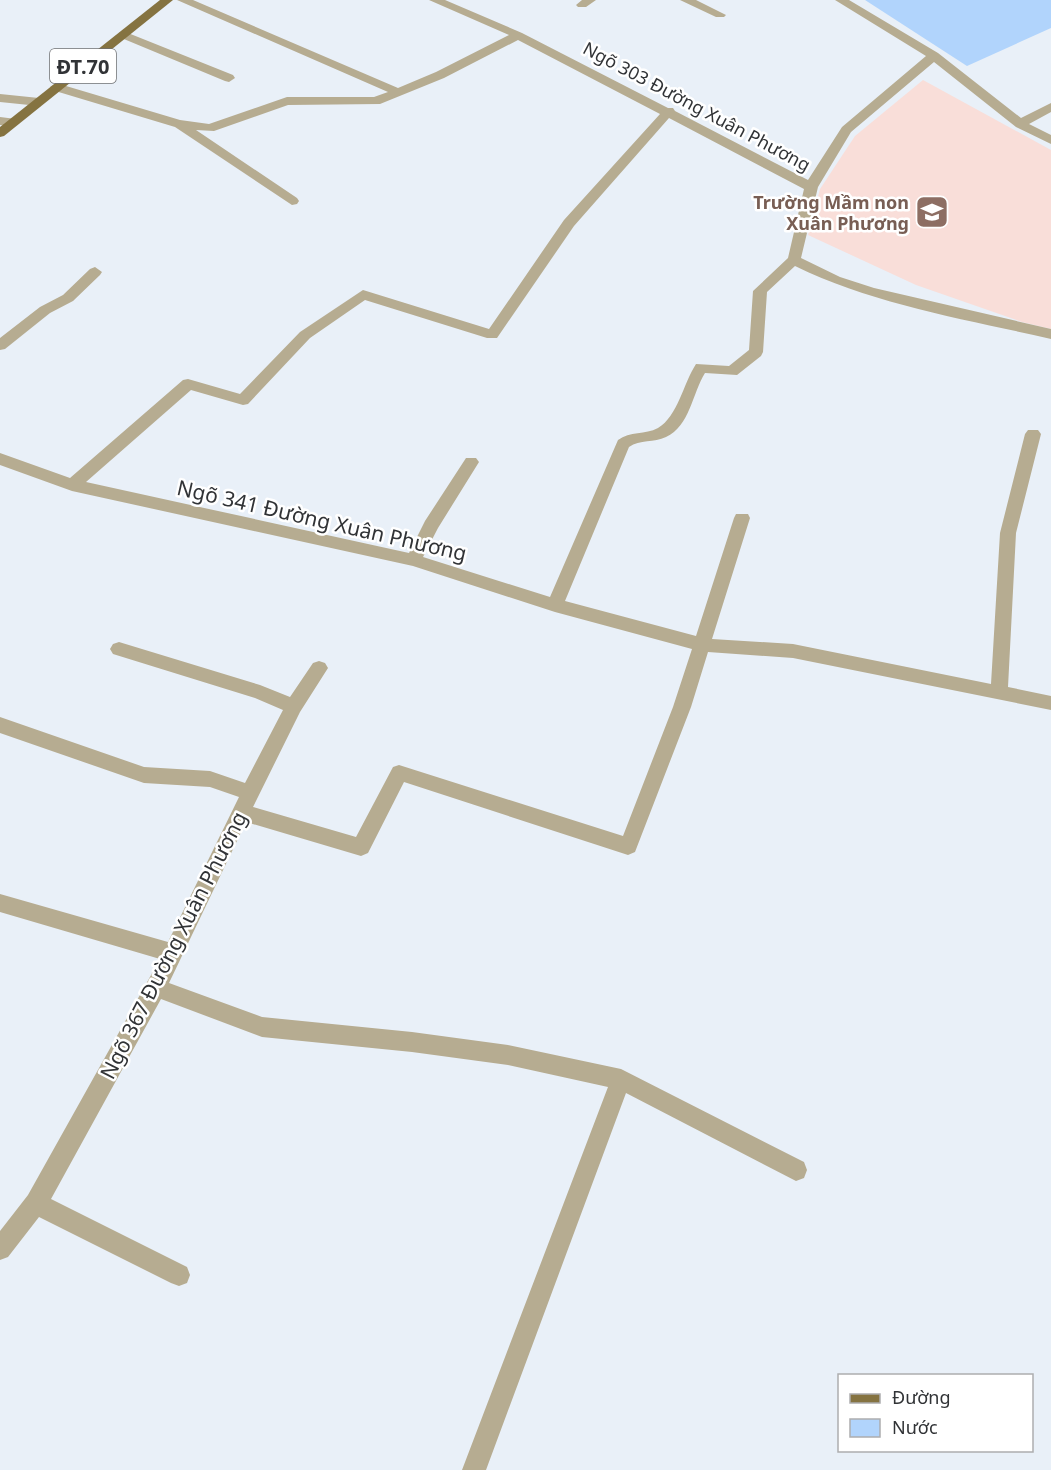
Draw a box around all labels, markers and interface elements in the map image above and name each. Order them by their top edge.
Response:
street label: Ngõ 303 Đường Xuân Phương [579,36,815,176]
road number: ĐT.70 [50,49,116,83]
place label: Trường Mầm non Xuân Phương [753,190,909,235]
school or university icon: Trường Mầm non Xuân Phương [914,194,950,230]
street label: Ngõ 341 Đường Xuân Phương [174,473,470,567]
street label: Ngõ 367 Đường Xuân Phương [93,807,253,1083]
legend [838,1374,1033,1452]
text: Đường [892,1385,951,1409]
text: Nước [892,1415,938,1439]

